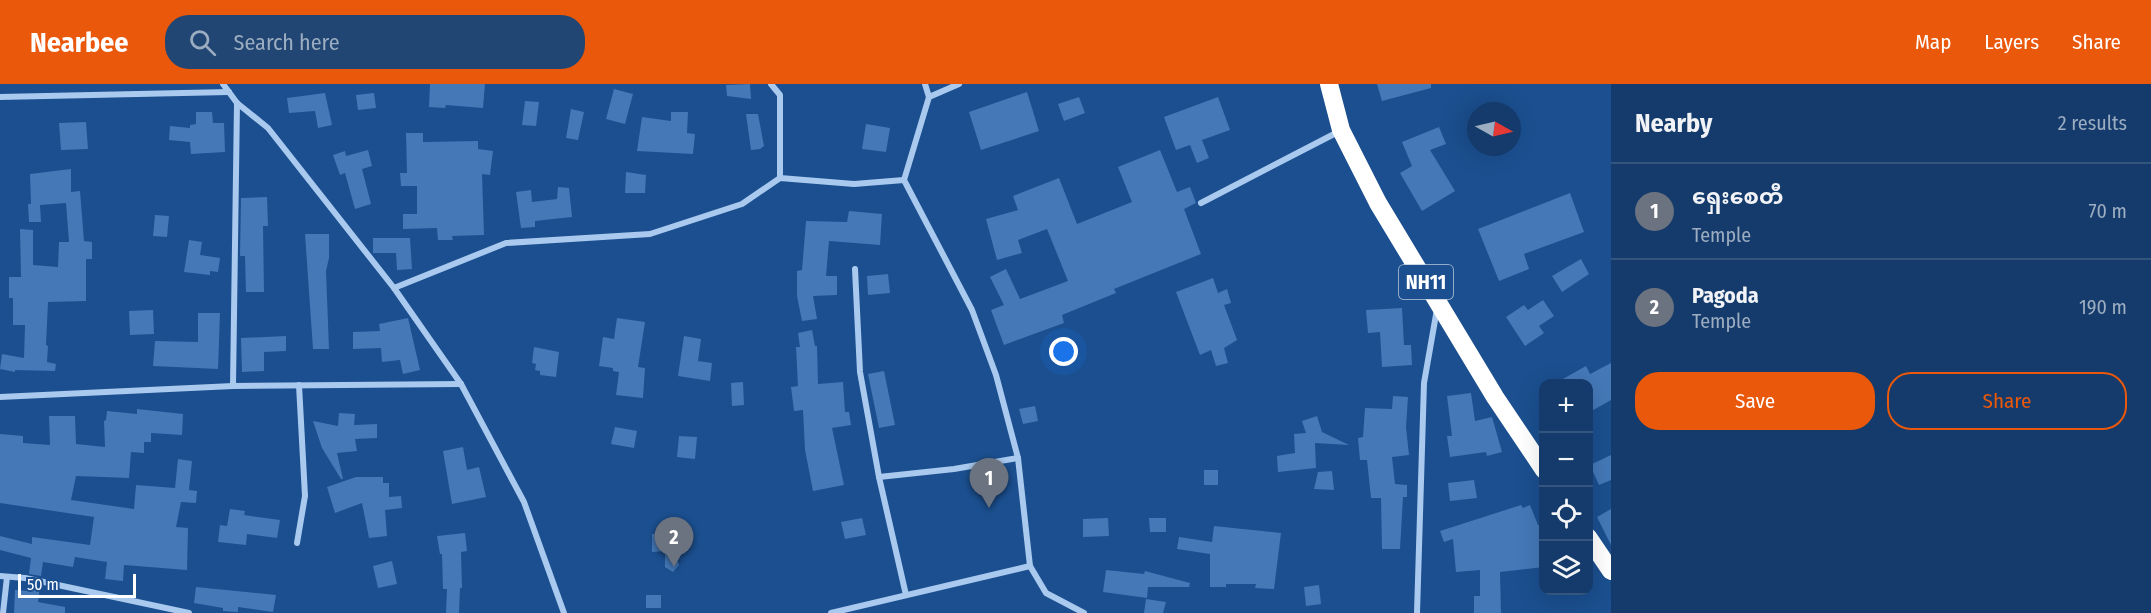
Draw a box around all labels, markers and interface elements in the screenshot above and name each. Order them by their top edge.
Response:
search box [165,15,585,69]
text: Nearbee [30,26,129,59]
icon: search [186,26,219,59]
text: Search here [234,29,340,56]
text: Map [1915,29,1951,55]
text: Layers [1984,29,2039,55]
text: Share [2072,29,2121,55]
north arrow [1467,102,1521,156]
text: Nearby [1635,108,1712,139]
text: 2 results [2058,111,2127,135]
text: ရှေးစေတီ [1692,183,1783,210]
text: 1 [1650,199,1659,223]
text: 70 m [2089,199,2127,223]
text: Temple [1692,223,1751,247]
road number: NH11 [1399,265,1453,299]
text: Pagoda [1692,282,1759,309]
text: 2 [1650,295,1659,319]
text: 190 m [2079,295,2127,319]
text: Temple [1692,309,1751,333]
your location [1049,337,1078,366]
button: Save [1635,372,1875,430]
button: Share [1887,372,2127,430]
map controls [1539,379,1593,595]
button: + [1539,379,1593,433]
button: − [1539,433,1593,487]
pin: 1 [970,458,1008,508]
button: locate [1539,487,1593,541]
pin: 2 [654,518,694,567]
button: layers [1539,541,1593,595]
scale bar [18,571,136,598]
text: 50 m [27,575,59,594]

